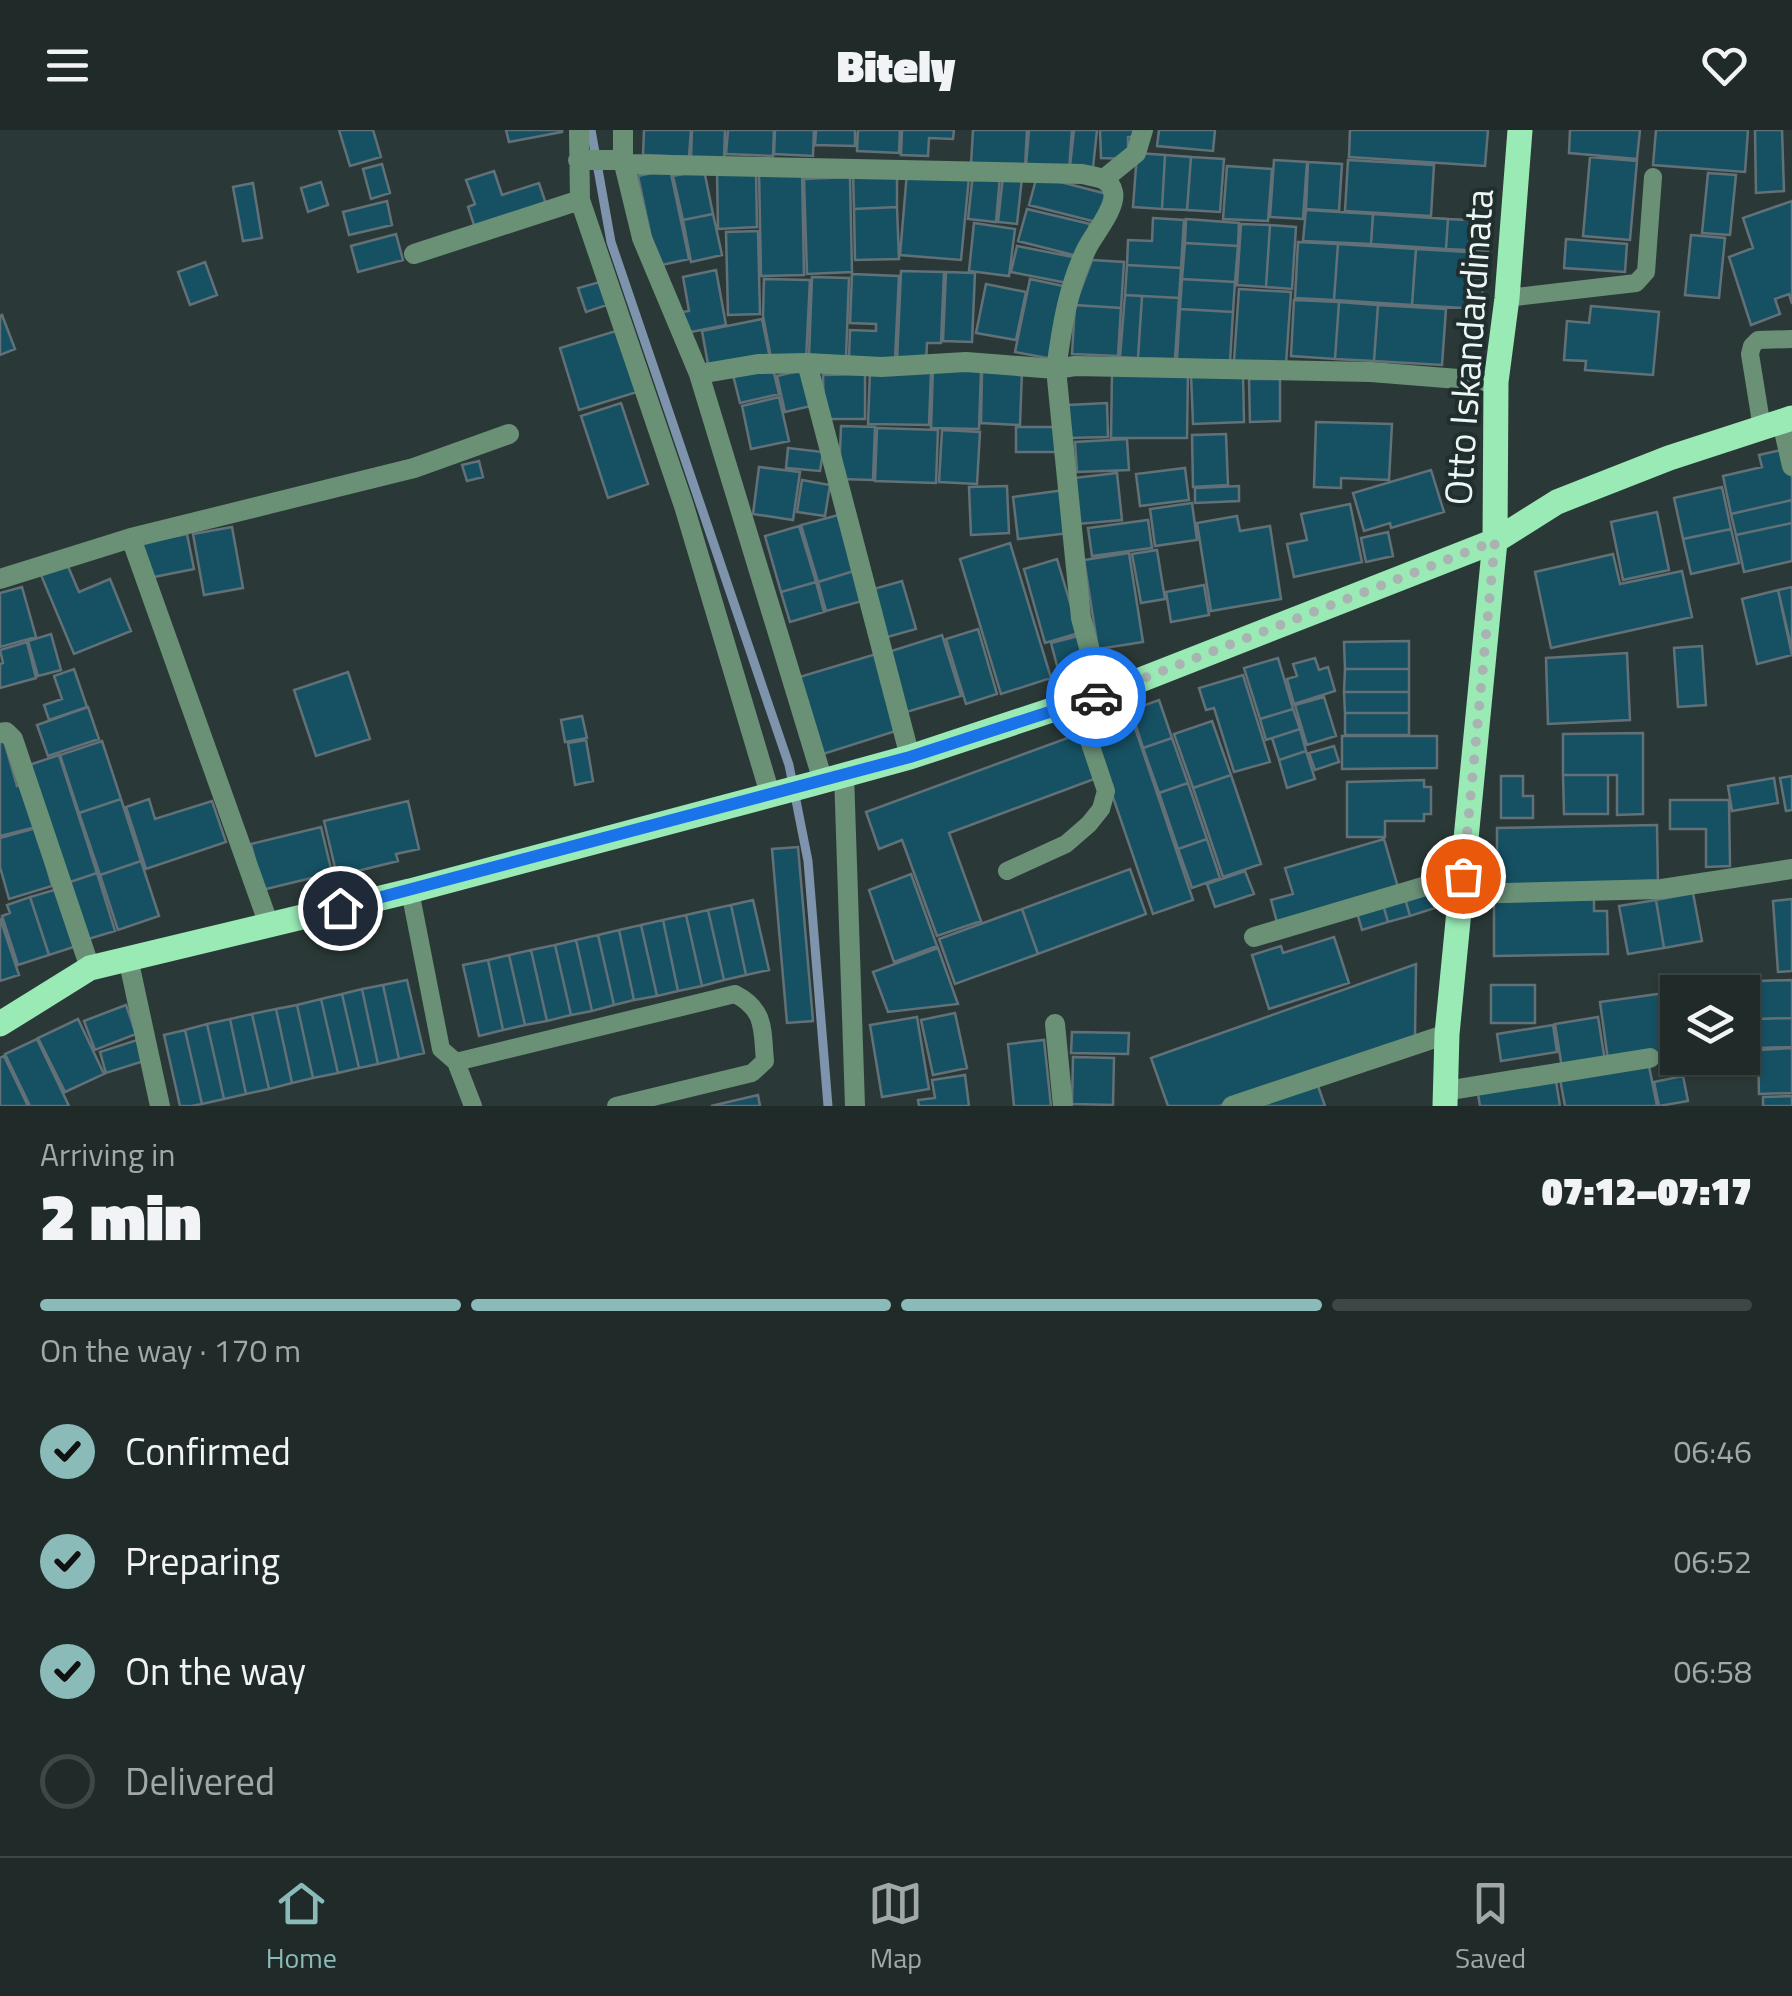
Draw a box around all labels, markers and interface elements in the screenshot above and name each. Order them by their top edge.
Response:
text: Bitely [837,31,955,99]
icon: menu [40,38,95,93]
icon: heart [1697,38,1752,93]
street label: Otto Iskandardinata [1428,187,1508,507]
courier [1046,647,1146,747]
icon: car [1069,670,1124,725]
pin [1421,834,1506,919]
icon: bag [1436,849,1491,904]
pin [298,866,383,951]
icon: home [313,881,368,936]
map controls [1660,975,1760,1075]
button: layers [1660,975,1760,1075]
text: Arriving in [40,1130,176,1178]
text: 07:12–07:17 [1542,1162,1752,1220]
text: 2 min [40,1166,201,1265]
text: On the way · 170 m [40,1326,301,1374]
text: Confirmed [125,1422,291,1480]
icon: check [40,1424,95,1479]
text: 06:46 [1673,1427,1752,1475]
text: Preparing [125,1532,280,1590]
icon: check [40,1534,95,1589]
text: 06:52 [1673,1537,1752,1585]
text: On the way [125,1642,306,1700]
icon: check [40,1644,95,1699]
text: 06:58 [1673,1647,1752,1695]
text: Delivered [125,1752,275,1810]
tab: Home [266,1876,337,1979]
tab: Map [868,1876,923,1979]
tab: Saved [1455,1876,1526,1979]

